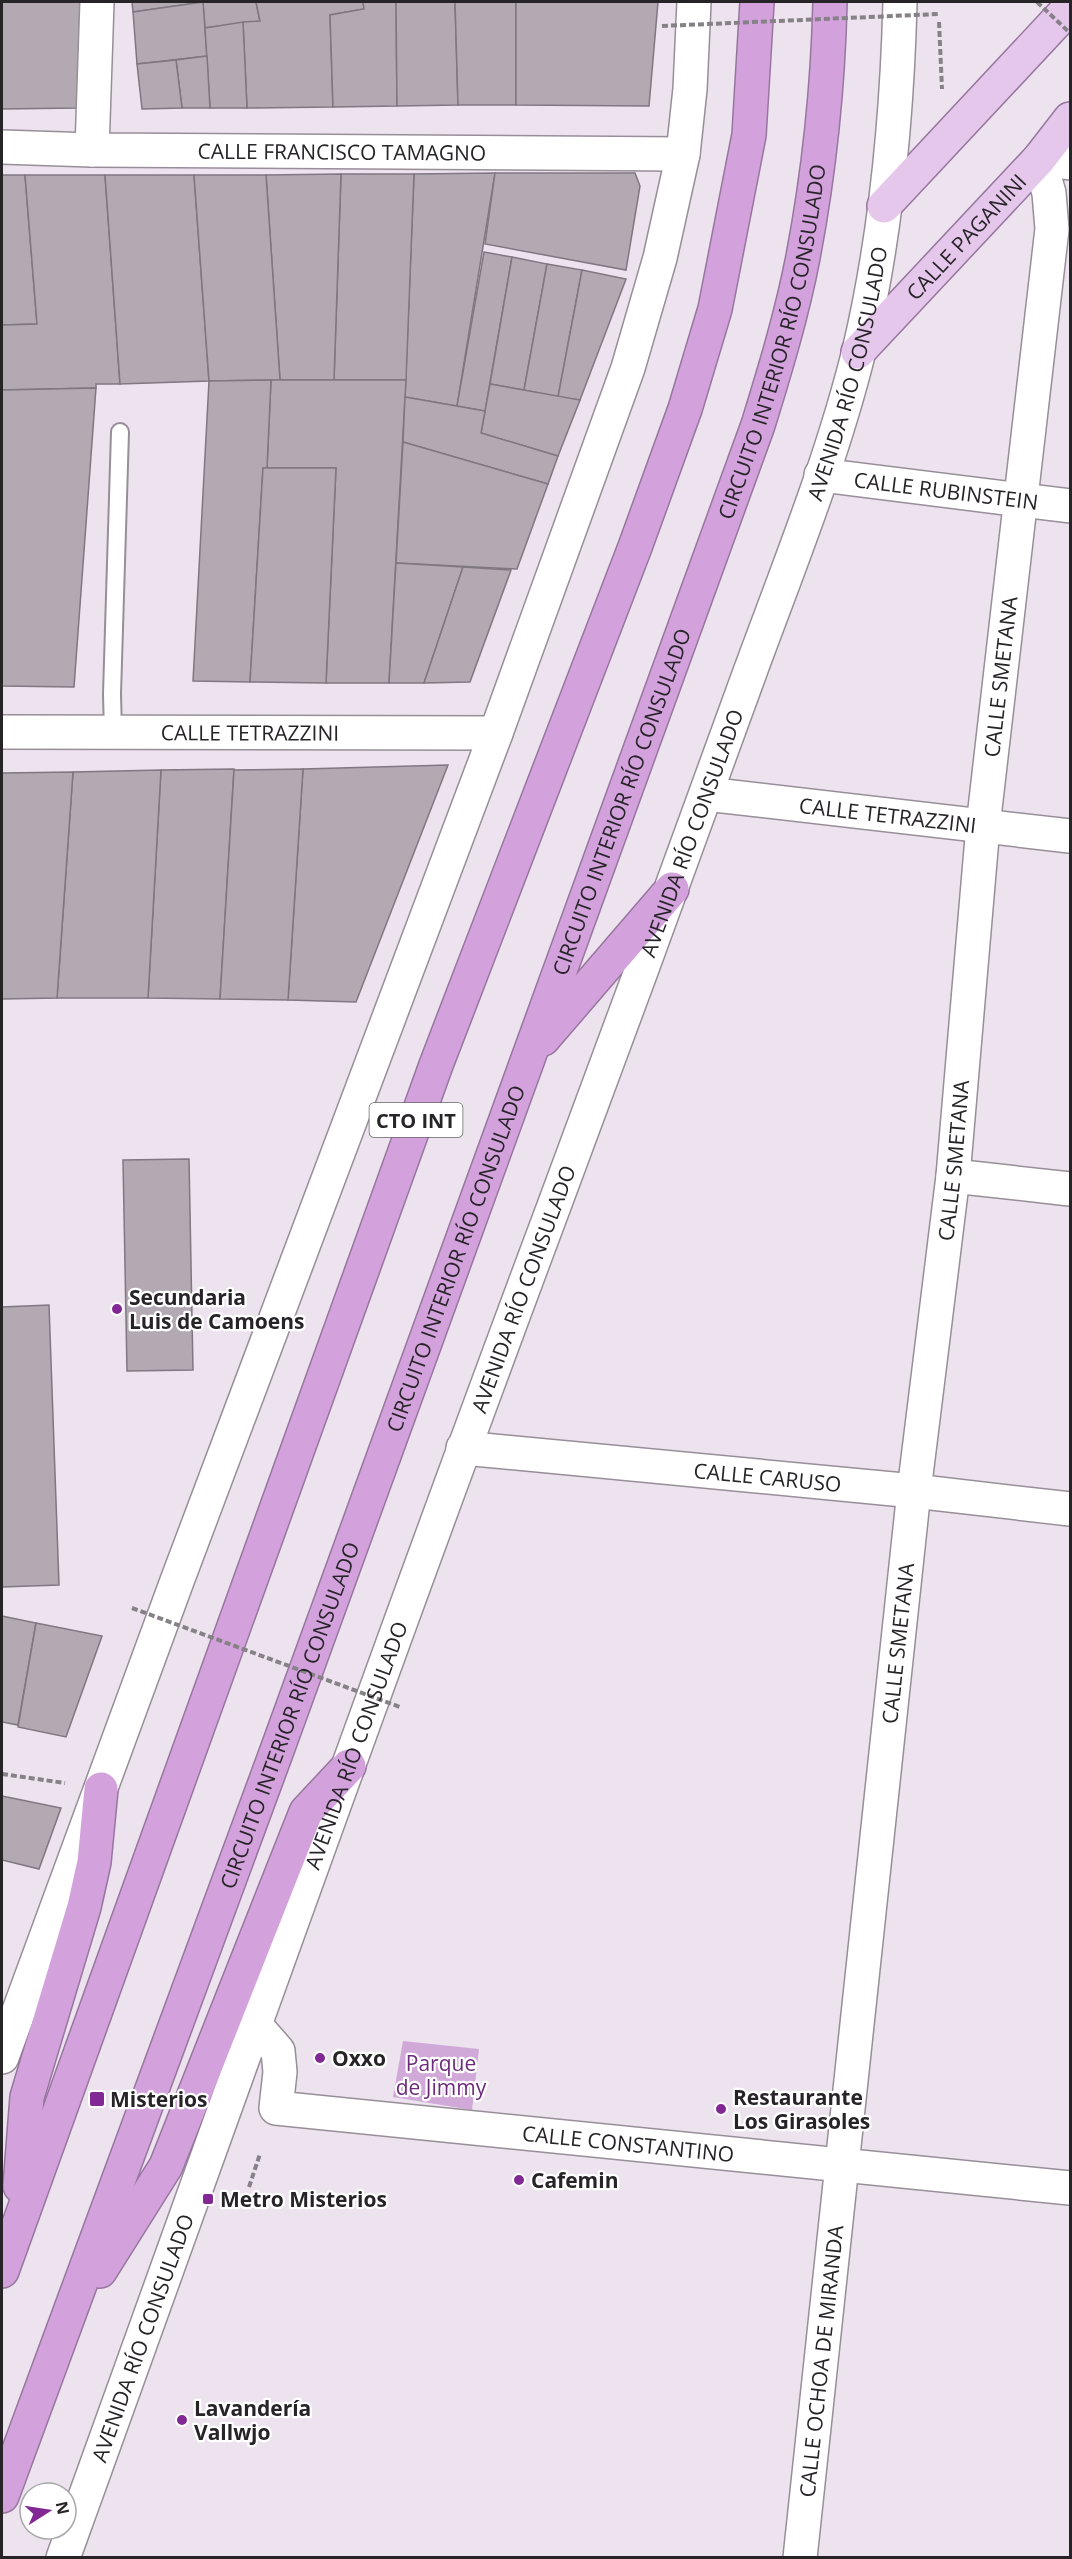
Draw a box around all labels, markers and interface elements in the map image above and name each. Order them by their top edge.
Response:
street label: CALLE FRANCISCO TAMAGNO [198,137,486,167]
street label: CIRCUITO INTERIOR RÍO CONSULADO [711,162,832,523]
street label: CALLE PAGANINI [900,168,1032,306]
street label: AVENIDA RÍO CONSULADO [800,244,893,504]
street label: CALLE RUBINSTEIN [852,465,1040,516]
street label: CALLE SMETANA [977,594,1024,759]
street label: CIRCUITO INTERIOR RÍO CONSULADO [546,624,697,979]
street label: AVENIDA RÍO CONSULADO [634,705,750,961]
street label: CALLE TETRAZZINI [161,718,339,747]
street label: CALLE TETRAZZINI [798,791,978,839]
street label: CALLE SMETANA [931,1078,975,1243]
street label: CIRCUITO INTERIOR RÍO CONSULADO [380,1081,531,1436]
road number: CTO INT [370,1103,462,1137]
street label: AVENIDA RÍO CONSULADO [465,1161,582,1416]
place label: Secundaria Luis de Camoens [129,1283,304,1335]
marker: Secundaria Luis de Camoens [110,1302,124,1316]
street label: CALLE CARUSO [692,1456,843,1498]
street label: CIRCUITO INTERIOR RÍO CONSULADO [213,1538,365,1892]
street label: CALLE SMETANA [875,1561,920,1725]
street label: AVENIDA RÍO CONSULADO [298,1617,414,1873]
place label: Oxxo [332,2044,386,2072]
park label: Parque de Jimmy [396,2049,487,2101]
marker: Oxxo [313,2051,327,2065]
place label: Restaurante Los Girasoles [733,2083,870,2135]
place label: Misterios [110,2085,208,2113]
marker: Misterios [88,2090,106,2108]
marker: Restaurante Los Girasoles [714,2102,728,2116]
street label: CALLE CONSTANTINO [521,2119,735,2168]
place label: Cafemin [531,2166,618,2194]
marker: Cafemin [512,2173,526,2187]
place label: Metro Misterios [220,2185,387,2213]
marker: Metro Misterios [201,2192,215,2206]
street label: AVENIDA RÍO CONSULADO [85,2210,200,2466]
street label: CALLE OCHOA DE MIRANDA [793,2223,850,2499]
place label: Lavandería Vallwjo [194,2394,311,2446]
marker: Lavandería Vallwjo [175,2413,189,2427]
north arrow [18,2481,78,2541]
text: N [51,2499,75,2517]

